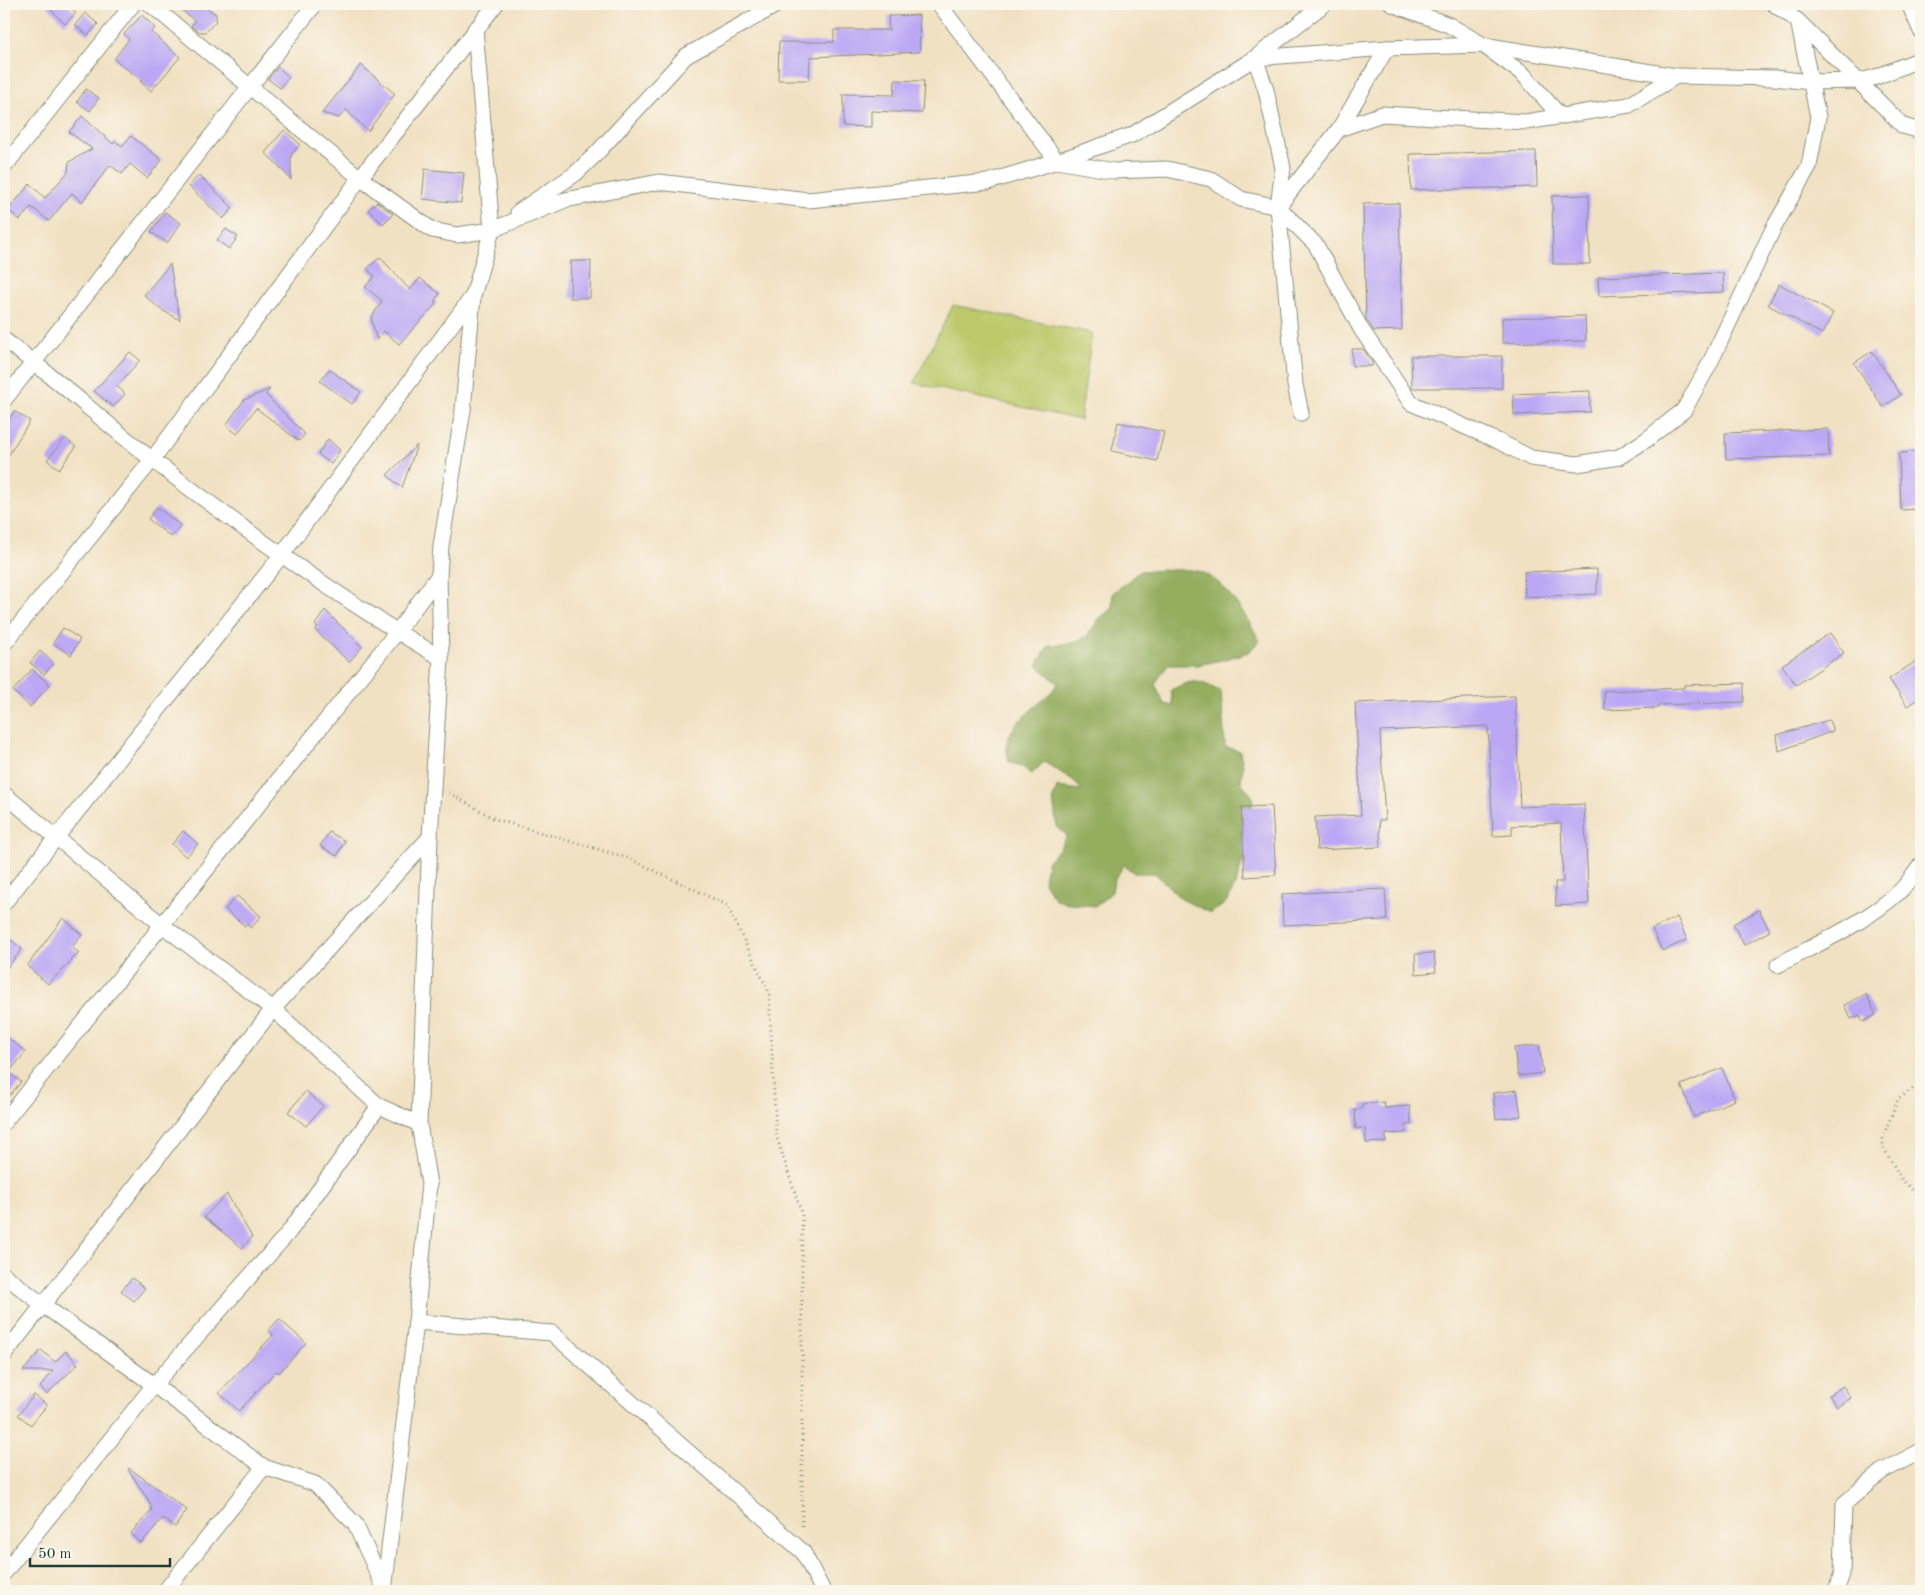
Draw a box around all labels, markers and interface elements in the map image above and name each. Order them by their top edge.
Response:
scale bar [30,1535,170,1567]
text: 50 m [38,1547,72,1562]

